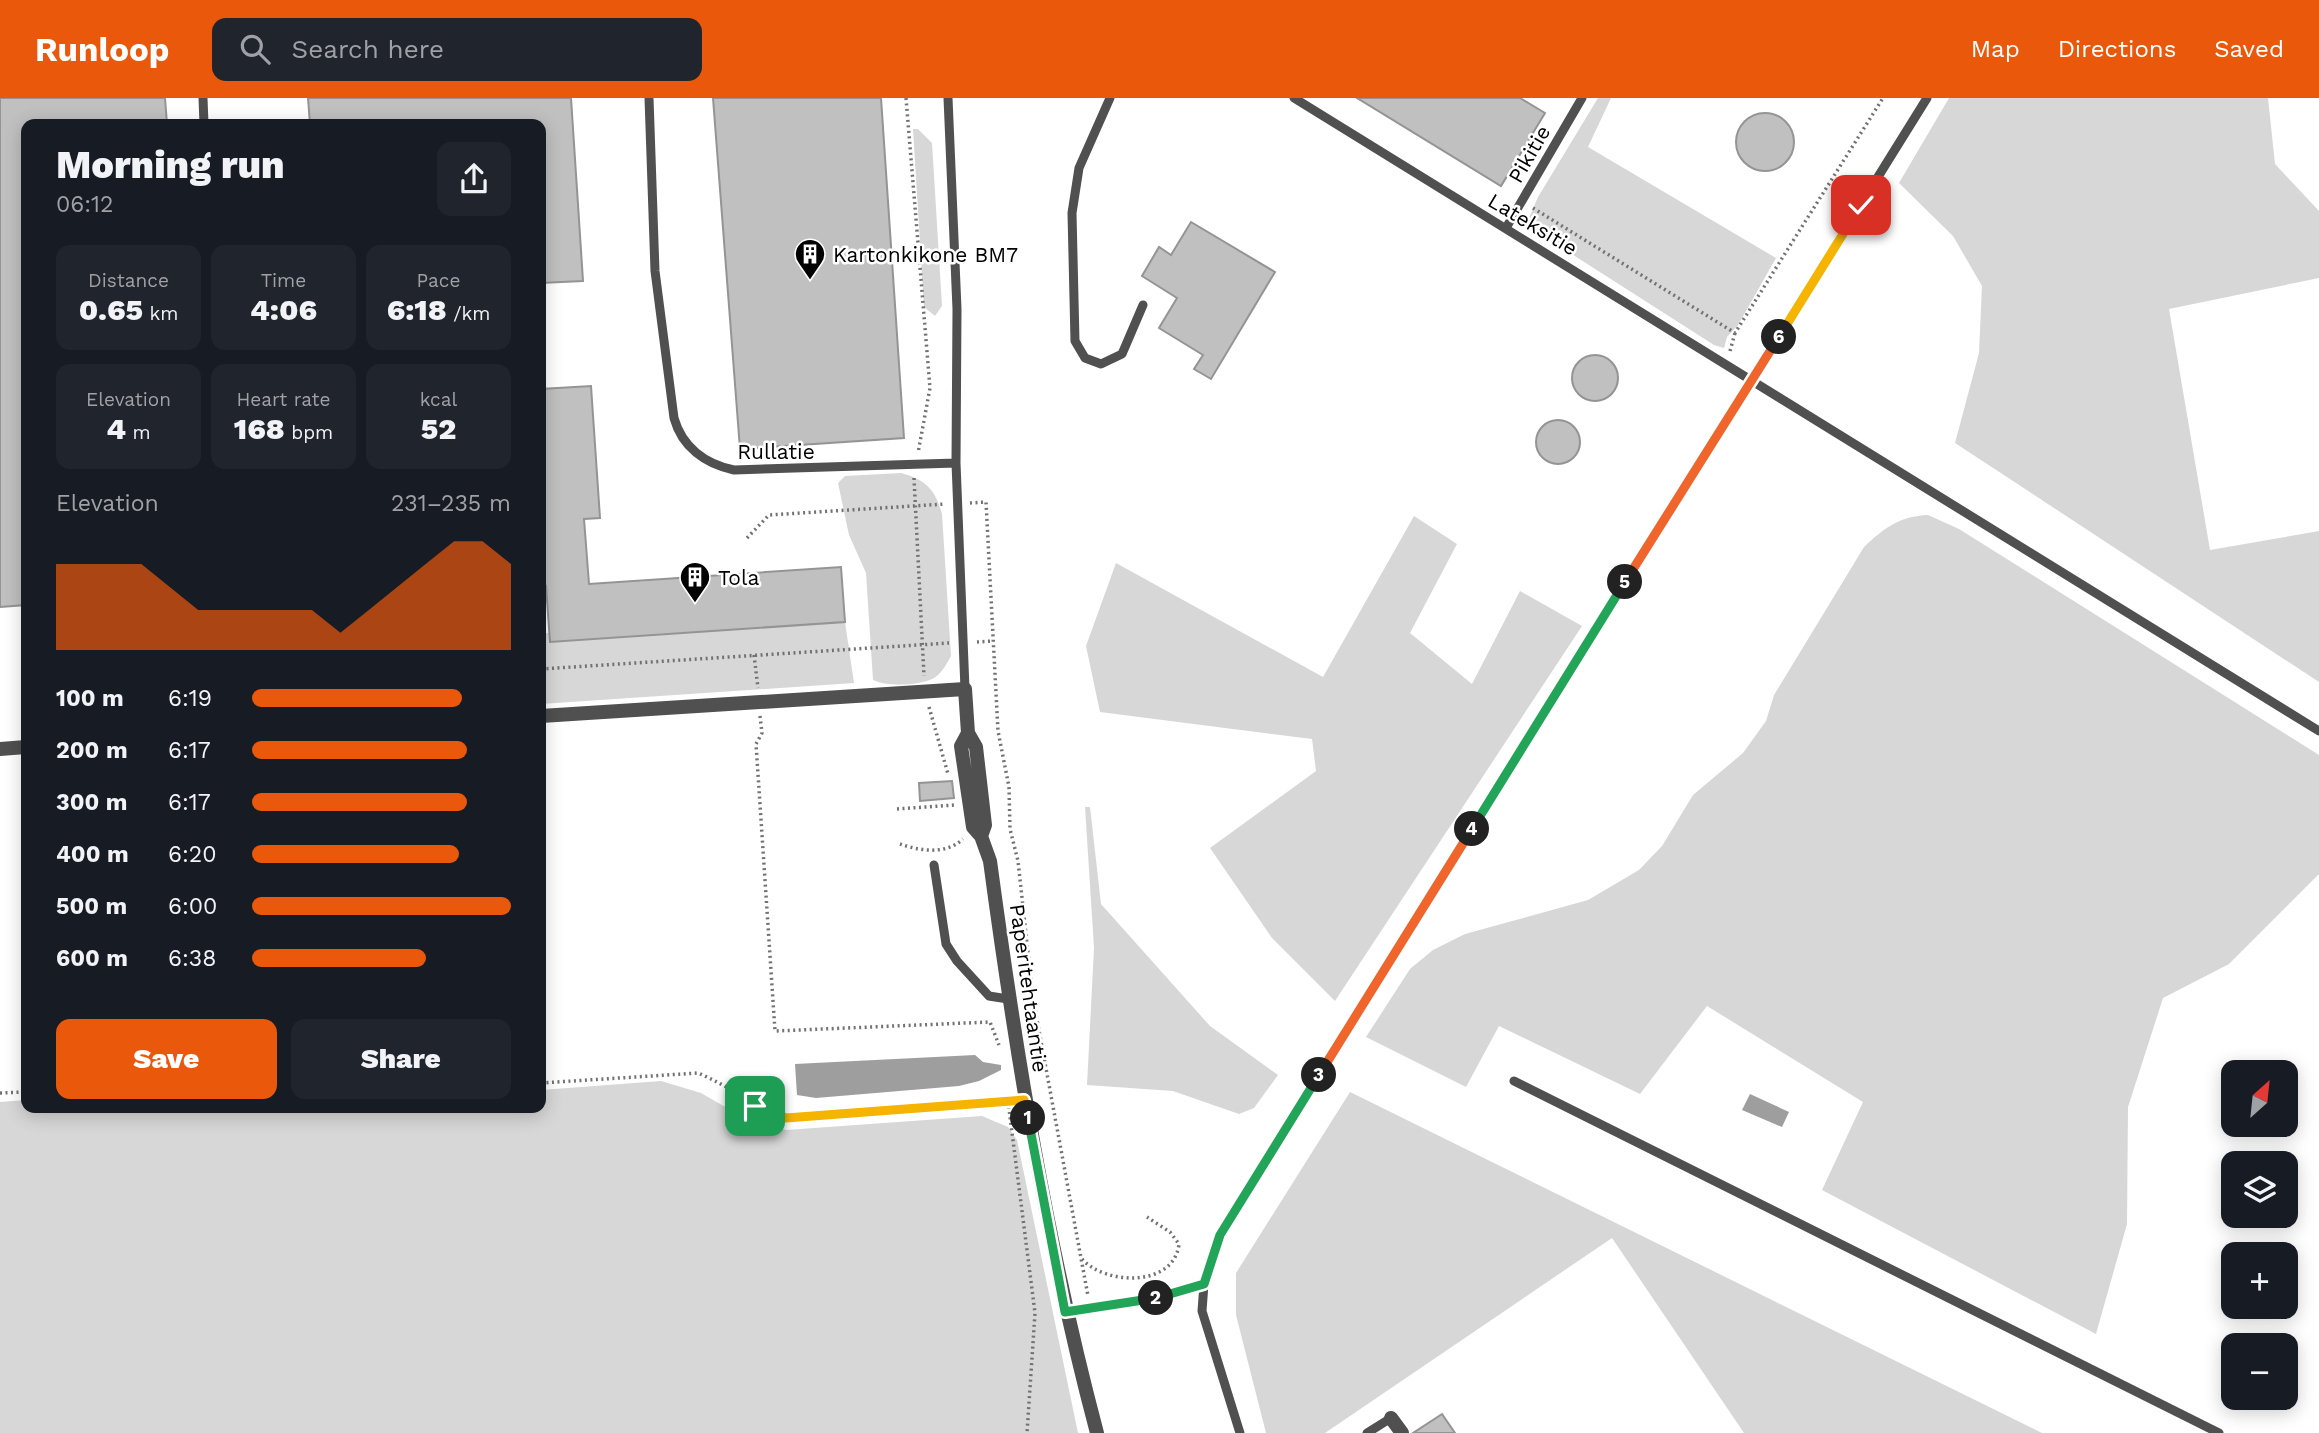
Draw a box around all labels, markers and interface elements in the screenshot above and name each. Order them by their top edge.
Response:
search box [212,18,702,81]
text: Runloop [35,30,170,69]
icon: search [236,30,274,68]
text: Search here [292,34,444,64]
text: Map [1971,35,2020,63]
text: Directions [2058,35,2176,63]
text: Saved [2214,35,2284,63]
street label: Pikitie [1503,121,1555,187]
button: share [437,142,511,216]
text: Morning run [56,143,285,187]
pin [1831,175,1891,235]
icon: check [1842,186,1880,224]
street label: Lateksitie [1484,188,1582,260]
text: 06:12 [56,191,113,218]
building icon: Kartonkikone BM7 [793,237,827,281]
place label: Kartonkikone BM7 [833,242,1018,267]
text: Distance [88,269,169,292]
text: Time [261,269,306,292]
text: Pace [417,269,460,292]
text: 0.65 [79,292,143,327]
text: 4:06 [250,292,317,327]
text: 6:18 [387,292,447,327]
text: km [143,302,178,325]
text: /km [447,302,490,325]
pin: 6 [1762,320,1796,354]
text: 6 [1773,325,1784,348]
text: Elevation [86,388,171,411]
text: Heart rate [237,388,330,411]
text: kcal [420,388,457,411]
text: 4 [106,411,126,446]
text: 168 [234,411,285,446]
text: 52 [421,411,456,446]
text: m [126,421,151,444]
text: bpm [285,421,333,444]
street label: Rullatie [737,439,815,464]
text: Elevation [56,490,159,517]
text: 231–235 m [391,490,511,517]
building icon: Tola [678,560,712,604]
pin: 5 [1608,564,1642,600]
place label: Tola [718,565,759,590]
text: 5 [1619,570,1630,593]
text: 100 m [56,685,124,712]
text: 6:19 [168,685,212,712]
text: 200 m [56,737,128,764]
text: 6:17 [168,737,211,764]
text: 300 m [56,789,127,816]
text: 6:17 [168,789,211,816]
pin: 4 [1454,812,1490,846]
text: 4 [1465,817,1478,840]
text: 400 m [56,841,129,868]
text: 6:20 [168,841,217,868]
text: 500 m [56,893,127,920]
text: 6:00 [168,893,217,920]
street label: Paperitehtaantie [1005,902,1053,1074]
text: 600 m [56,945,128,972]
text: 6:38 [168,945,216,972]
button: Save [56,1019,277,1099]
button: Share [291,1019,511,1099]
pin: 3 [1302,1058,1336,1093]
north arrow [2221,1060,2298,1138]
map controls [2221,1060,2298,1410]
text: 3 [1313,1063,1324,1086]
pin [725,1076,785,1136]
icon: arrive [736,1087,774,1125]
pin: 1 [1010,1100,1046,1136]
text: 1 [1023,1106,1032,1129]
button: layers [2221,1151,2298,1228]
button: + [2221,1242,2298,1319]
pin: 2 [1138,1280,1174,1316]
text: 2 [1150,1286,1161,1309]
button: − [2221,1333,2298,1410]

